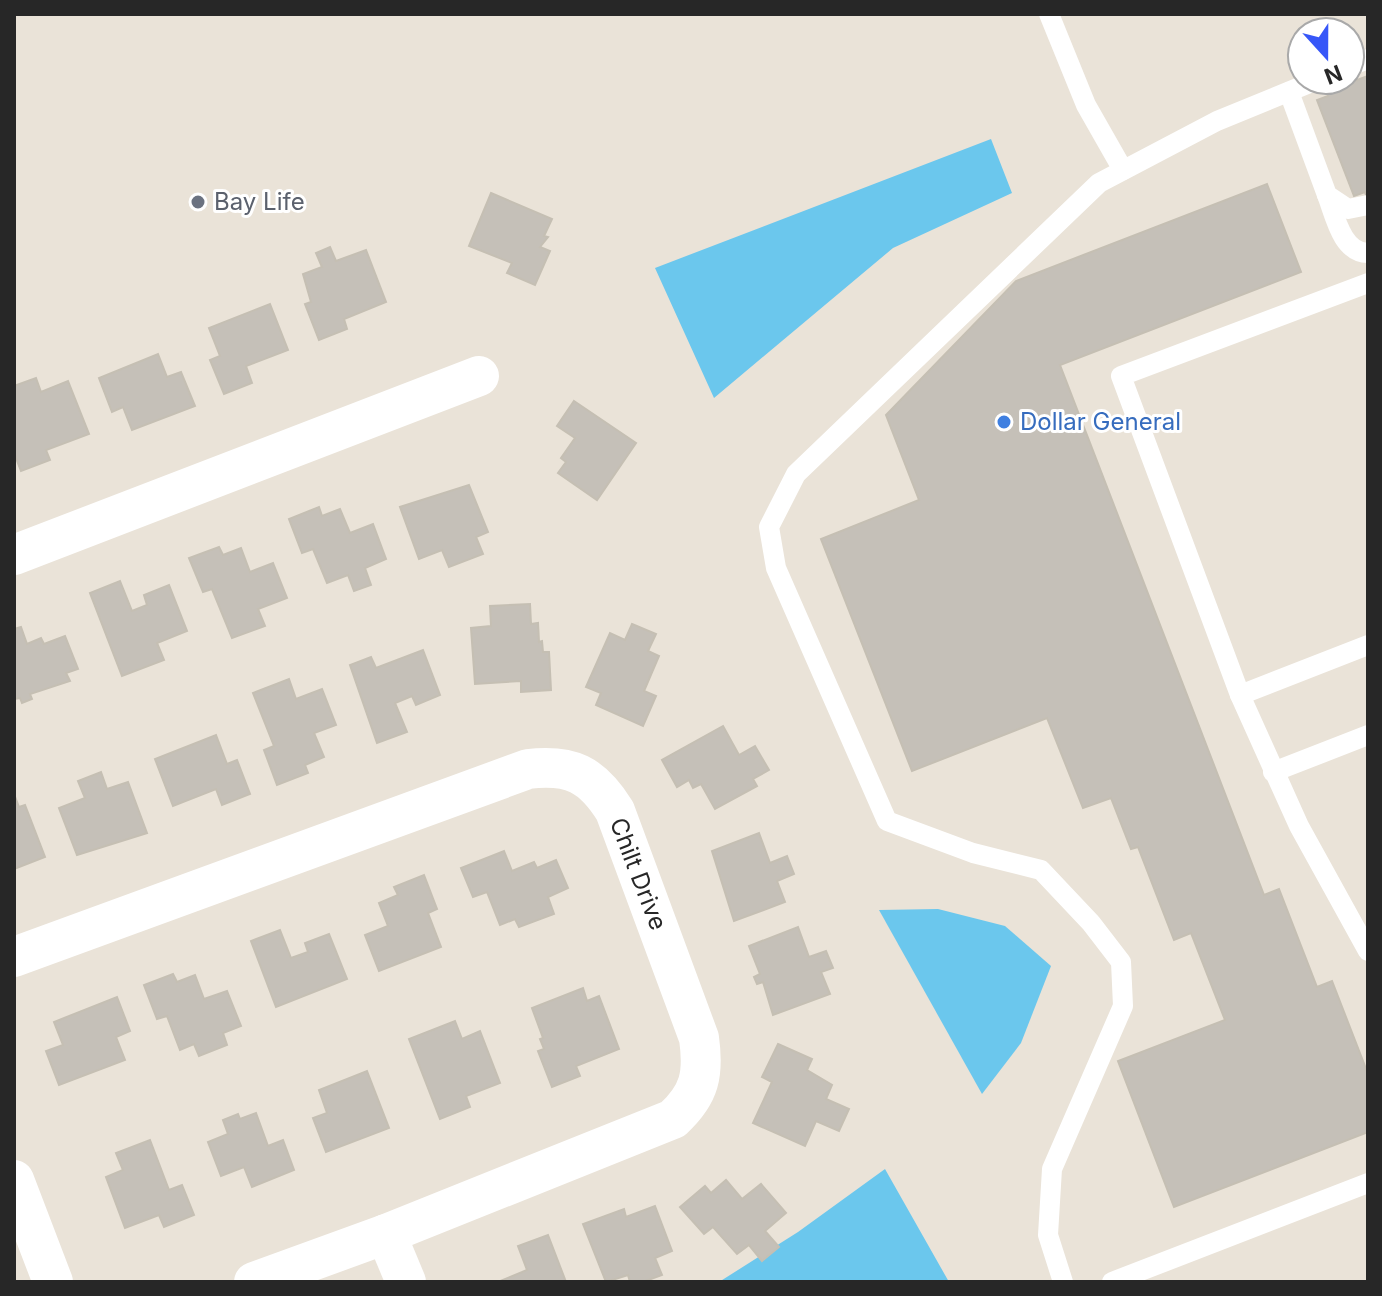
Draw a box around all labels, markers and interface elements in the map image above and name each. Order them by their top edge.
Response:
north arrow [1286,16,1366,96]
text: N [1321,60,1346,90]
place label: Bay Life [214,187,305,216]
marker: Bay Life [189,193,207,211]
place label: Dollar General [1020,407,1181,436]
marker: Dollar General [995,413,1013,431]
street label: Chilt Drive [604,814,673,934]

